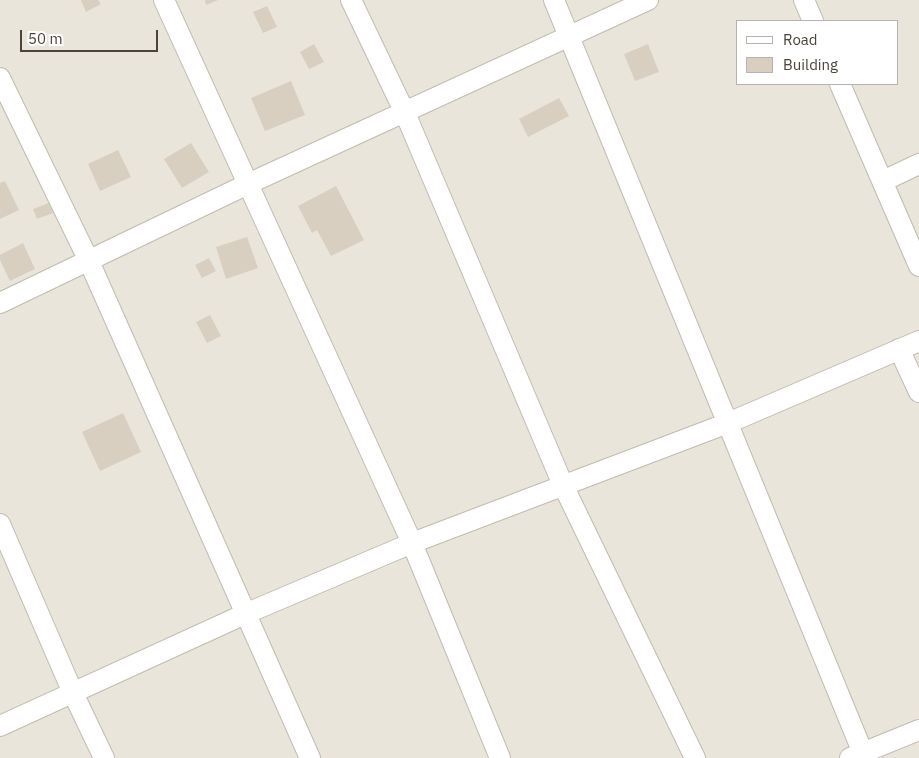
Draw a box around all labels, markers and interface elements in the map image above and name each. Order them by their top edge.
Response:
scale bar [22,20,160,52]
legend [736,20,899,85]
text: 50 m [28,29,63,48]
text: Road [783,30,818,49]
text: Building [783,55,838,74]

